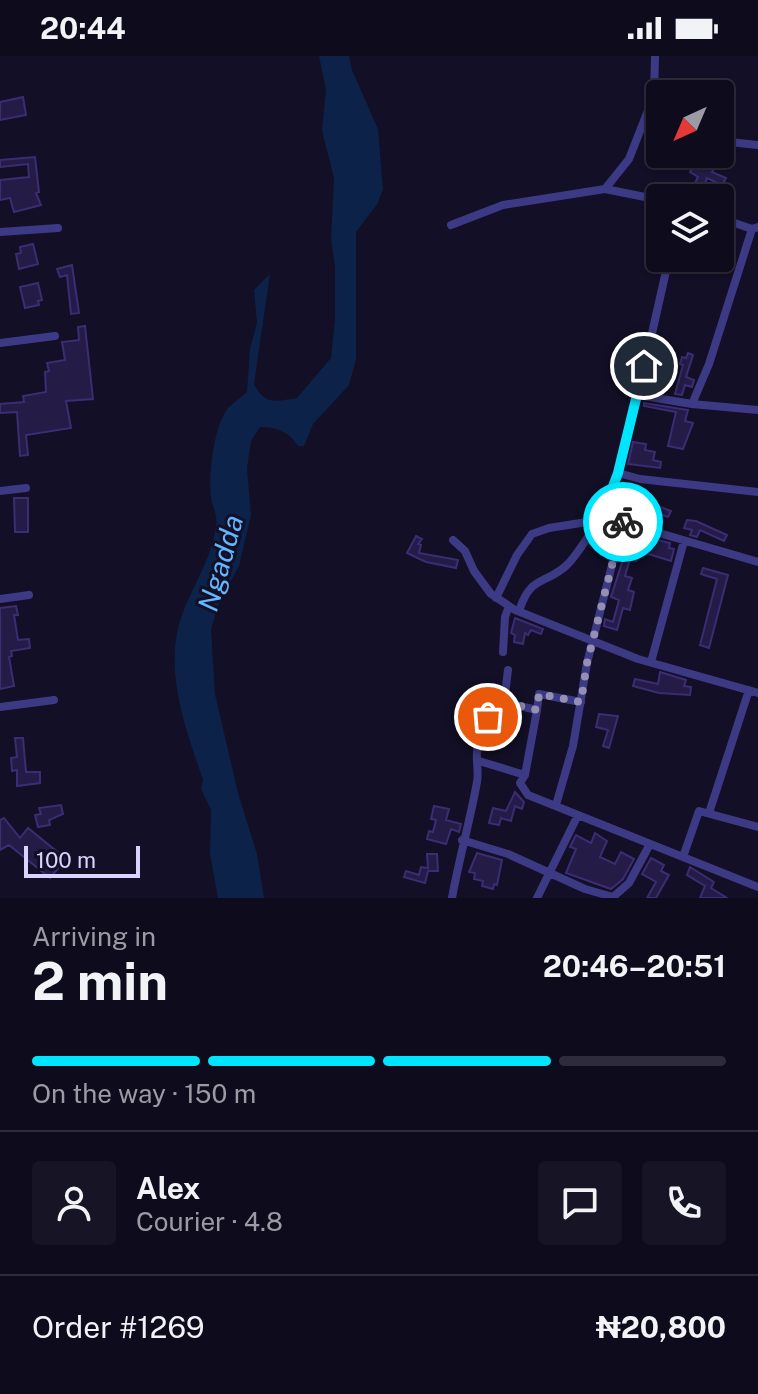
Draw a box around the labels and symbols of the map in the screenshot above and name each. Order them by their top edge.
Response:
north arrow [646,80,734,168]
pin [610,332,678,400]
courier [583,482,663,562]
water label: Ngadda [191,511,249,615]
pin [454,683,522,751]
scale bar [24,842,140,878]

